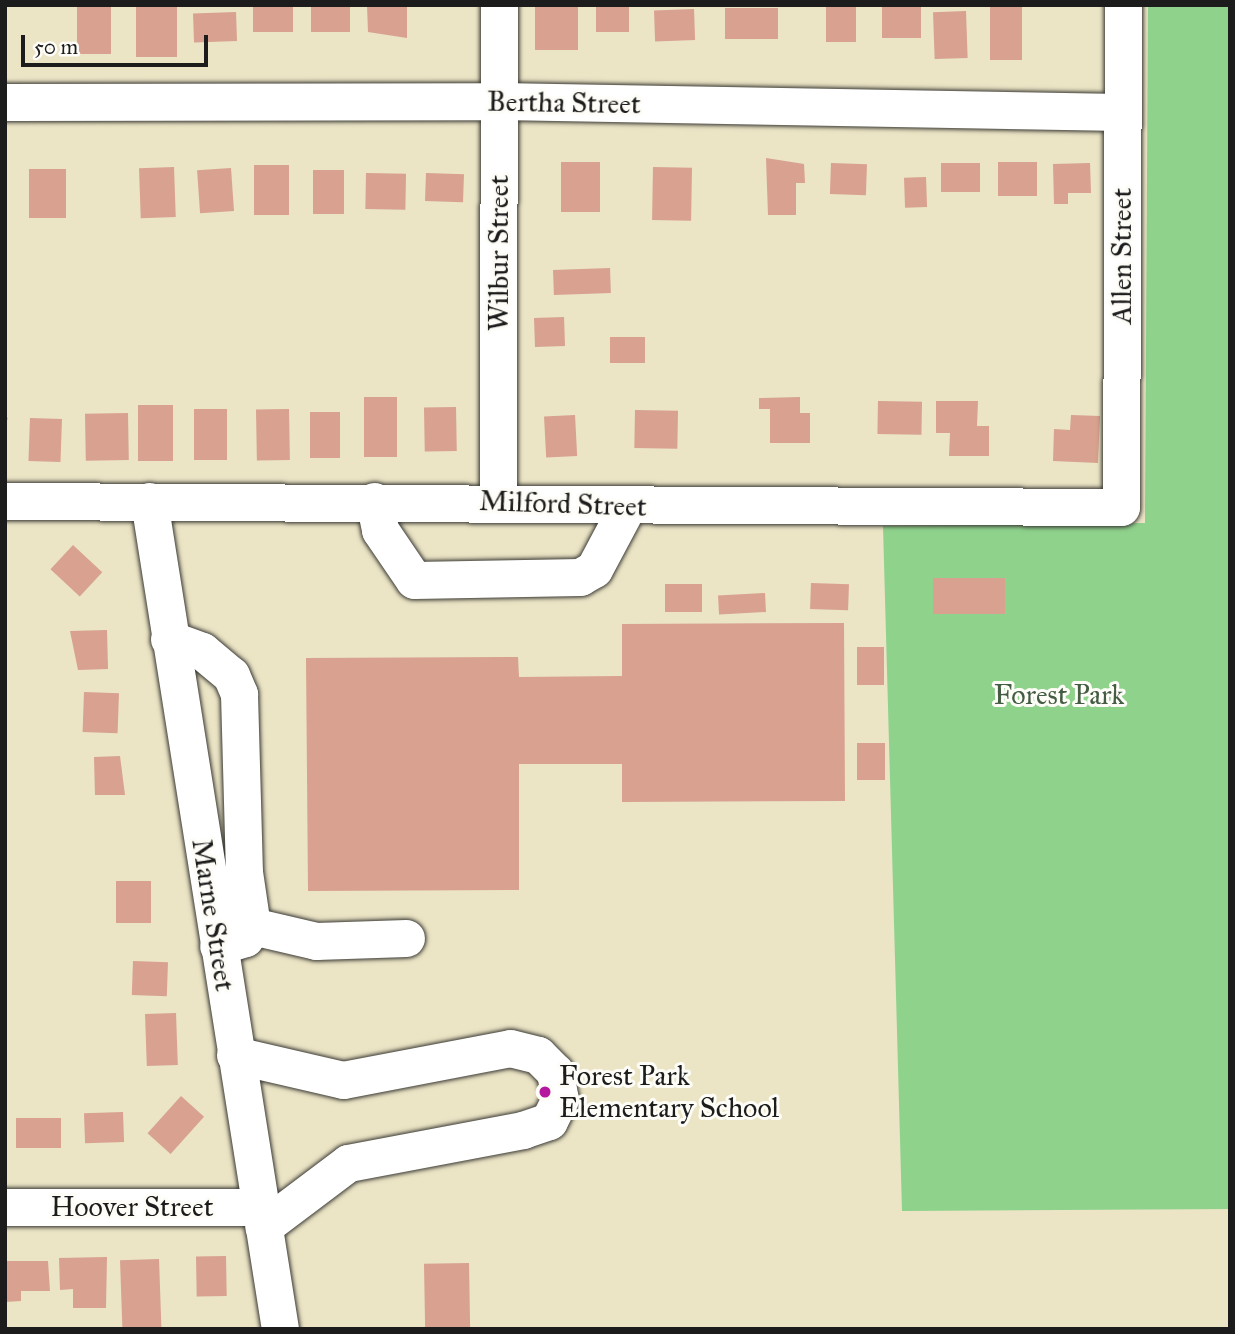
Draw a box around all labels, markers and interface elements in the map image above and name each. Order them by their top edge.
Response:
scale bar [24,21,212,65]
text: 50 m [34,34,78,60]
street label: Bertha Street [487,85,641,121]
street label: Wilbur Street [482,175,516,331]
street label: Allen Street [1105,188,1139,324]
street label: Milford Street [479,484,647,524]
park label: Forest Park [994,678,1124,712]
street label: Marne Street [184,837,242,993]
place label: Forest Park Elementary School [559,1059,779,1125]
marker: Forest Park Elementary School [537,1084,553,1100]
street label: Hoover Street [50,1190,214,1224]

